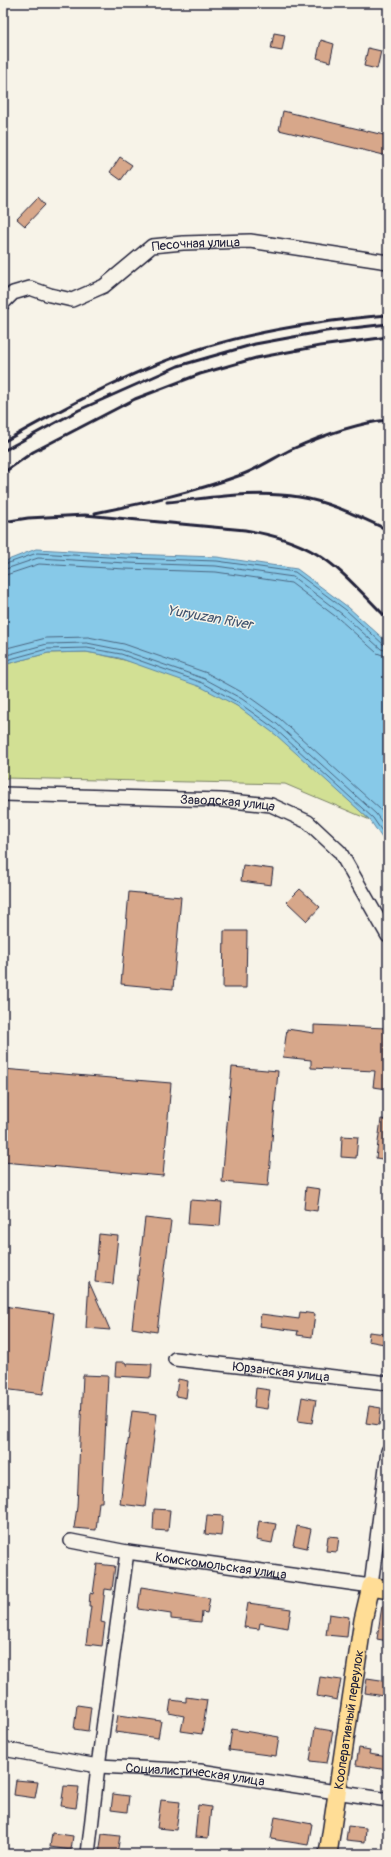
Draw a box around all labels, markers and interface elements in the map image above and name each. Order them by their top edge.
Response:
street label: Песочная улица [151,234,240,255]
water label: Yuryuzan River [166,602,256,634]
street label: Заводская улица [180,792,278,815]
street label: Юрзанская улица [232,1359,330,1385]
street label: Комскомольская улица [154,1549,288,1583]
street label: Кооперативный переулок [331,1648,367,1791]
street label: Социалистическая улица [125,1760,266,1790]

